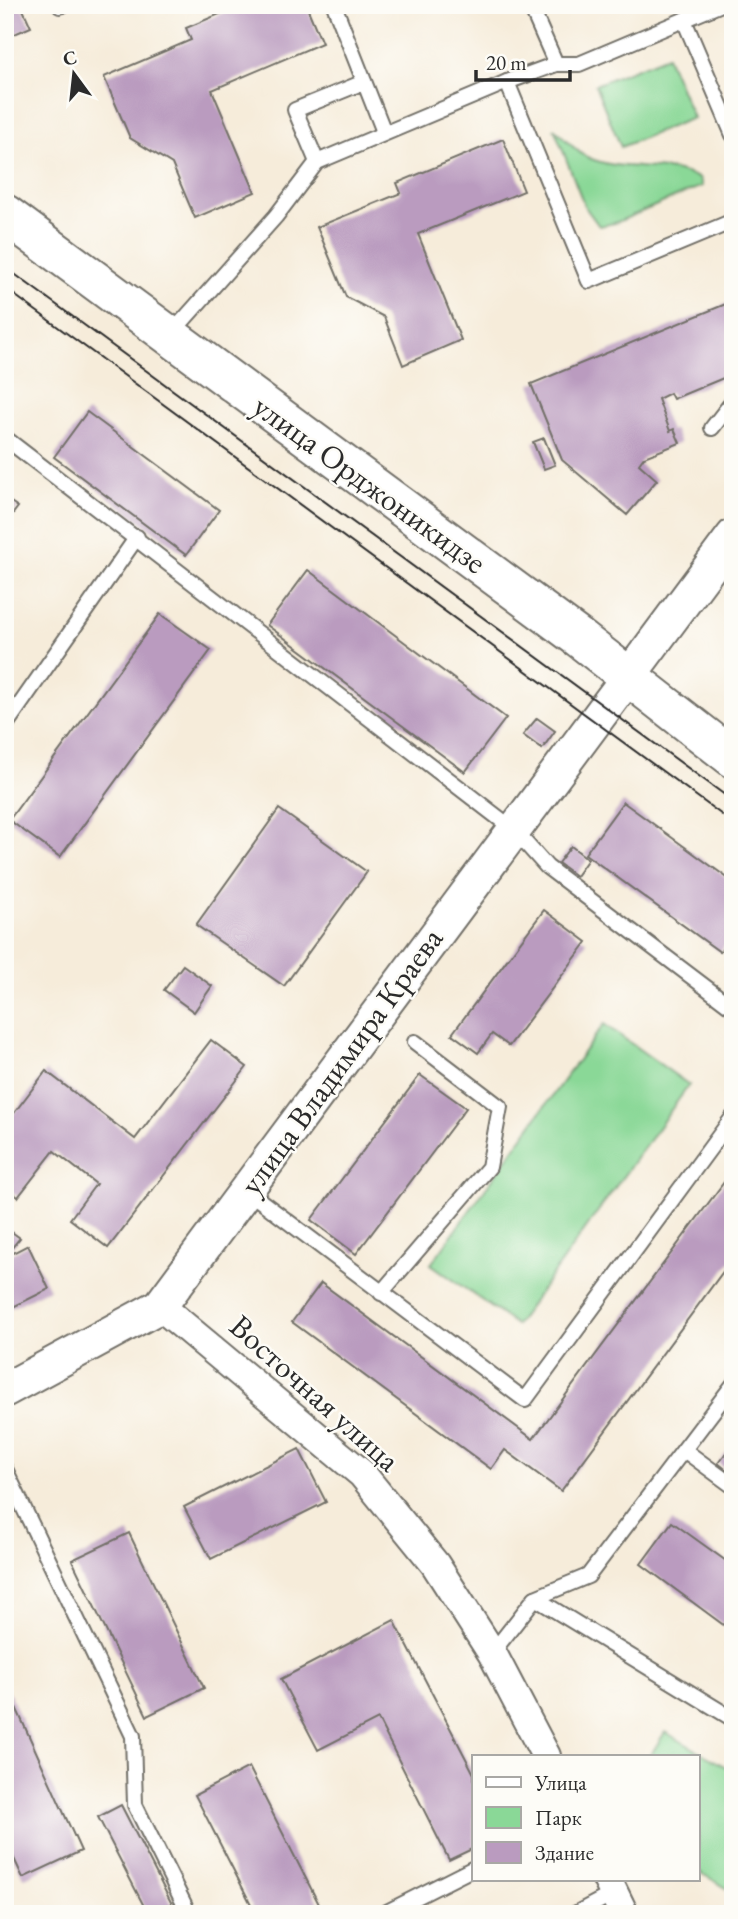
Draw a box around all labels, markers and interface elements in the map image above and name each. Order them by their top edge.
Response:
north arrow [38,38,108,108]
scale bar [476,38,570,82]
text: С [60,44,79,72]
text: 20 m [486,49,527,76]
street label: улица Орджоникидзе [245,385,495,583]
street label: улица Владимира Краева [230,919,452,1203]
street label: Восточная улица [221,1305,409,1481]
legend [472,1755,700,1881]
text: Улица [534,1769,587,1796]
text: Парк [535,1804,582,1831]
text: Здание [535,1839,594,1866]

